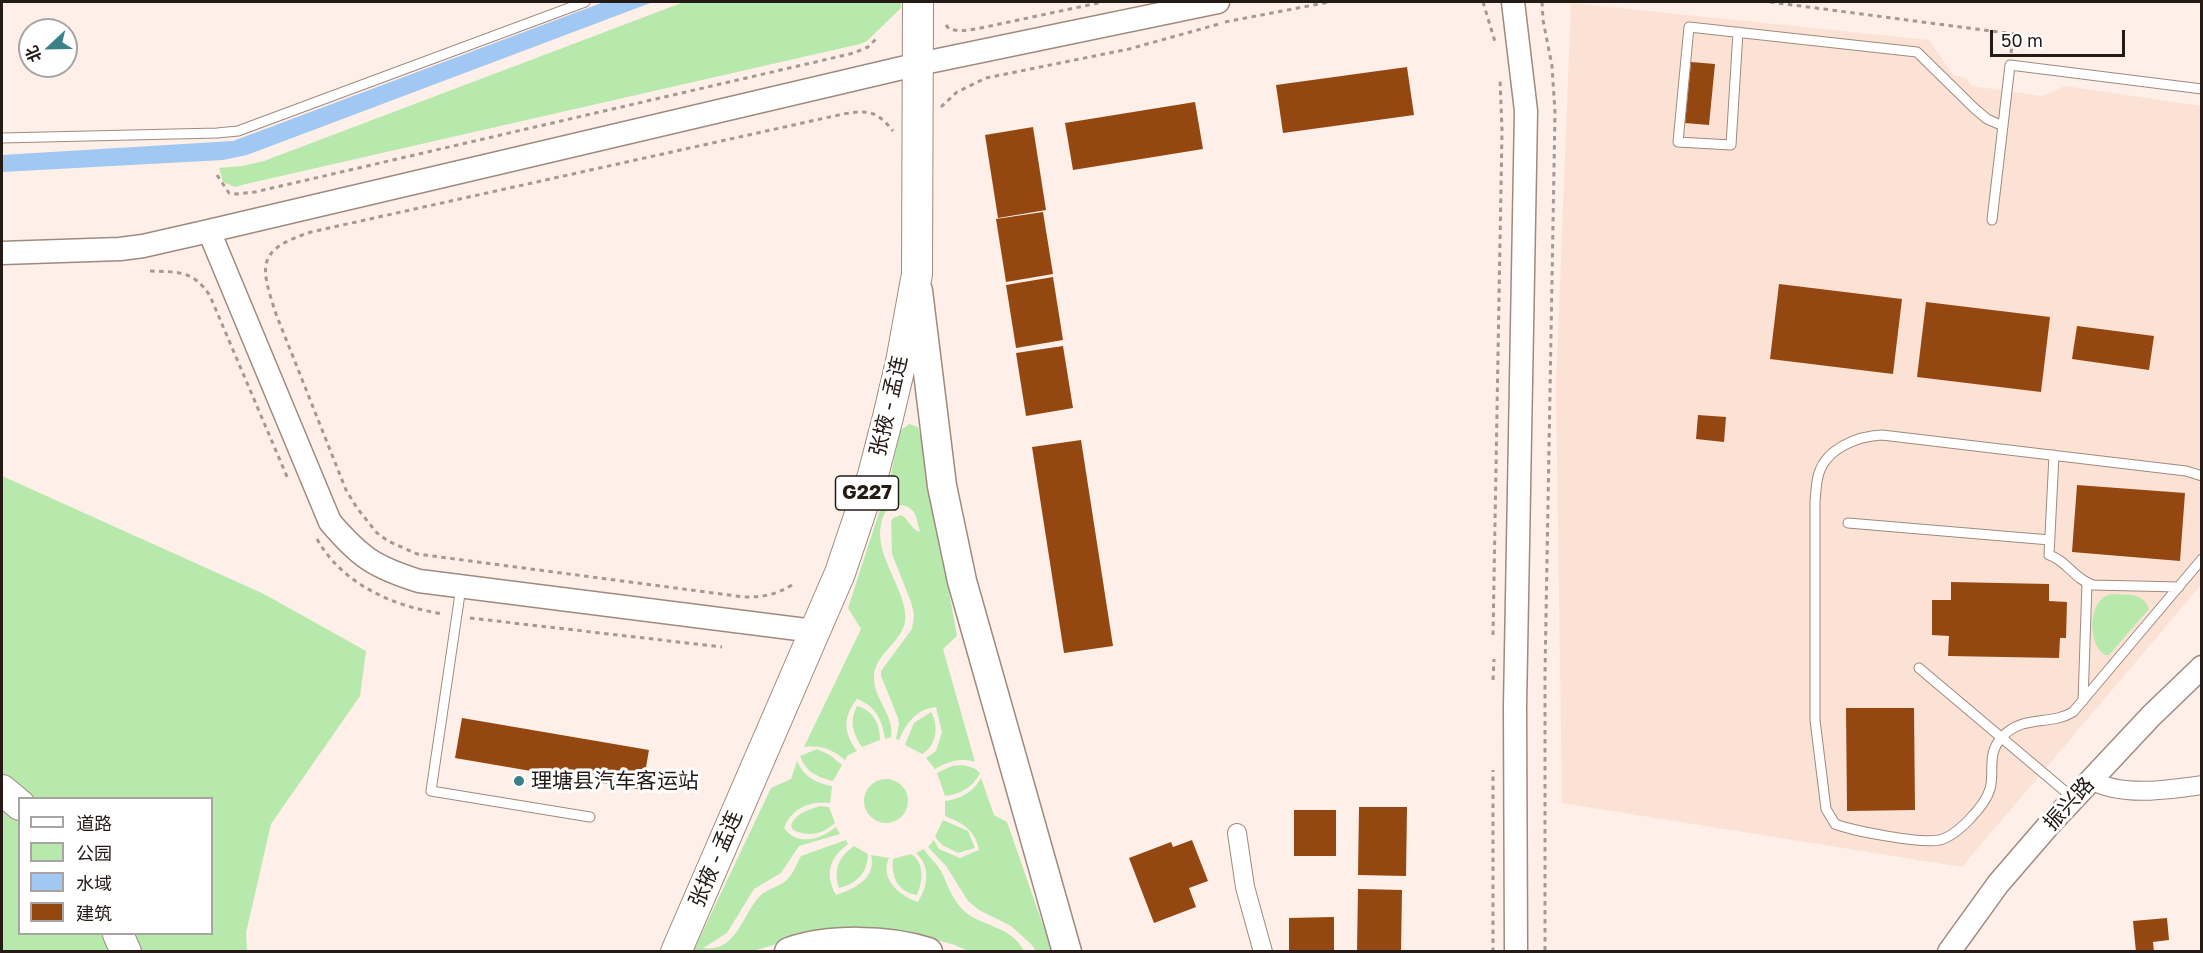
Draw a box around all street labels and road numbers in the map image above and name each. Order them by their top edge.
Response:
street label: 张掖 - 孟连 [865,353,913,459]
road number: G227 [836,476,898,510]
street label: 振兴路 [2039,772,2099,836]
street label: 张掖 - 孟连 [684,807,748,911]

